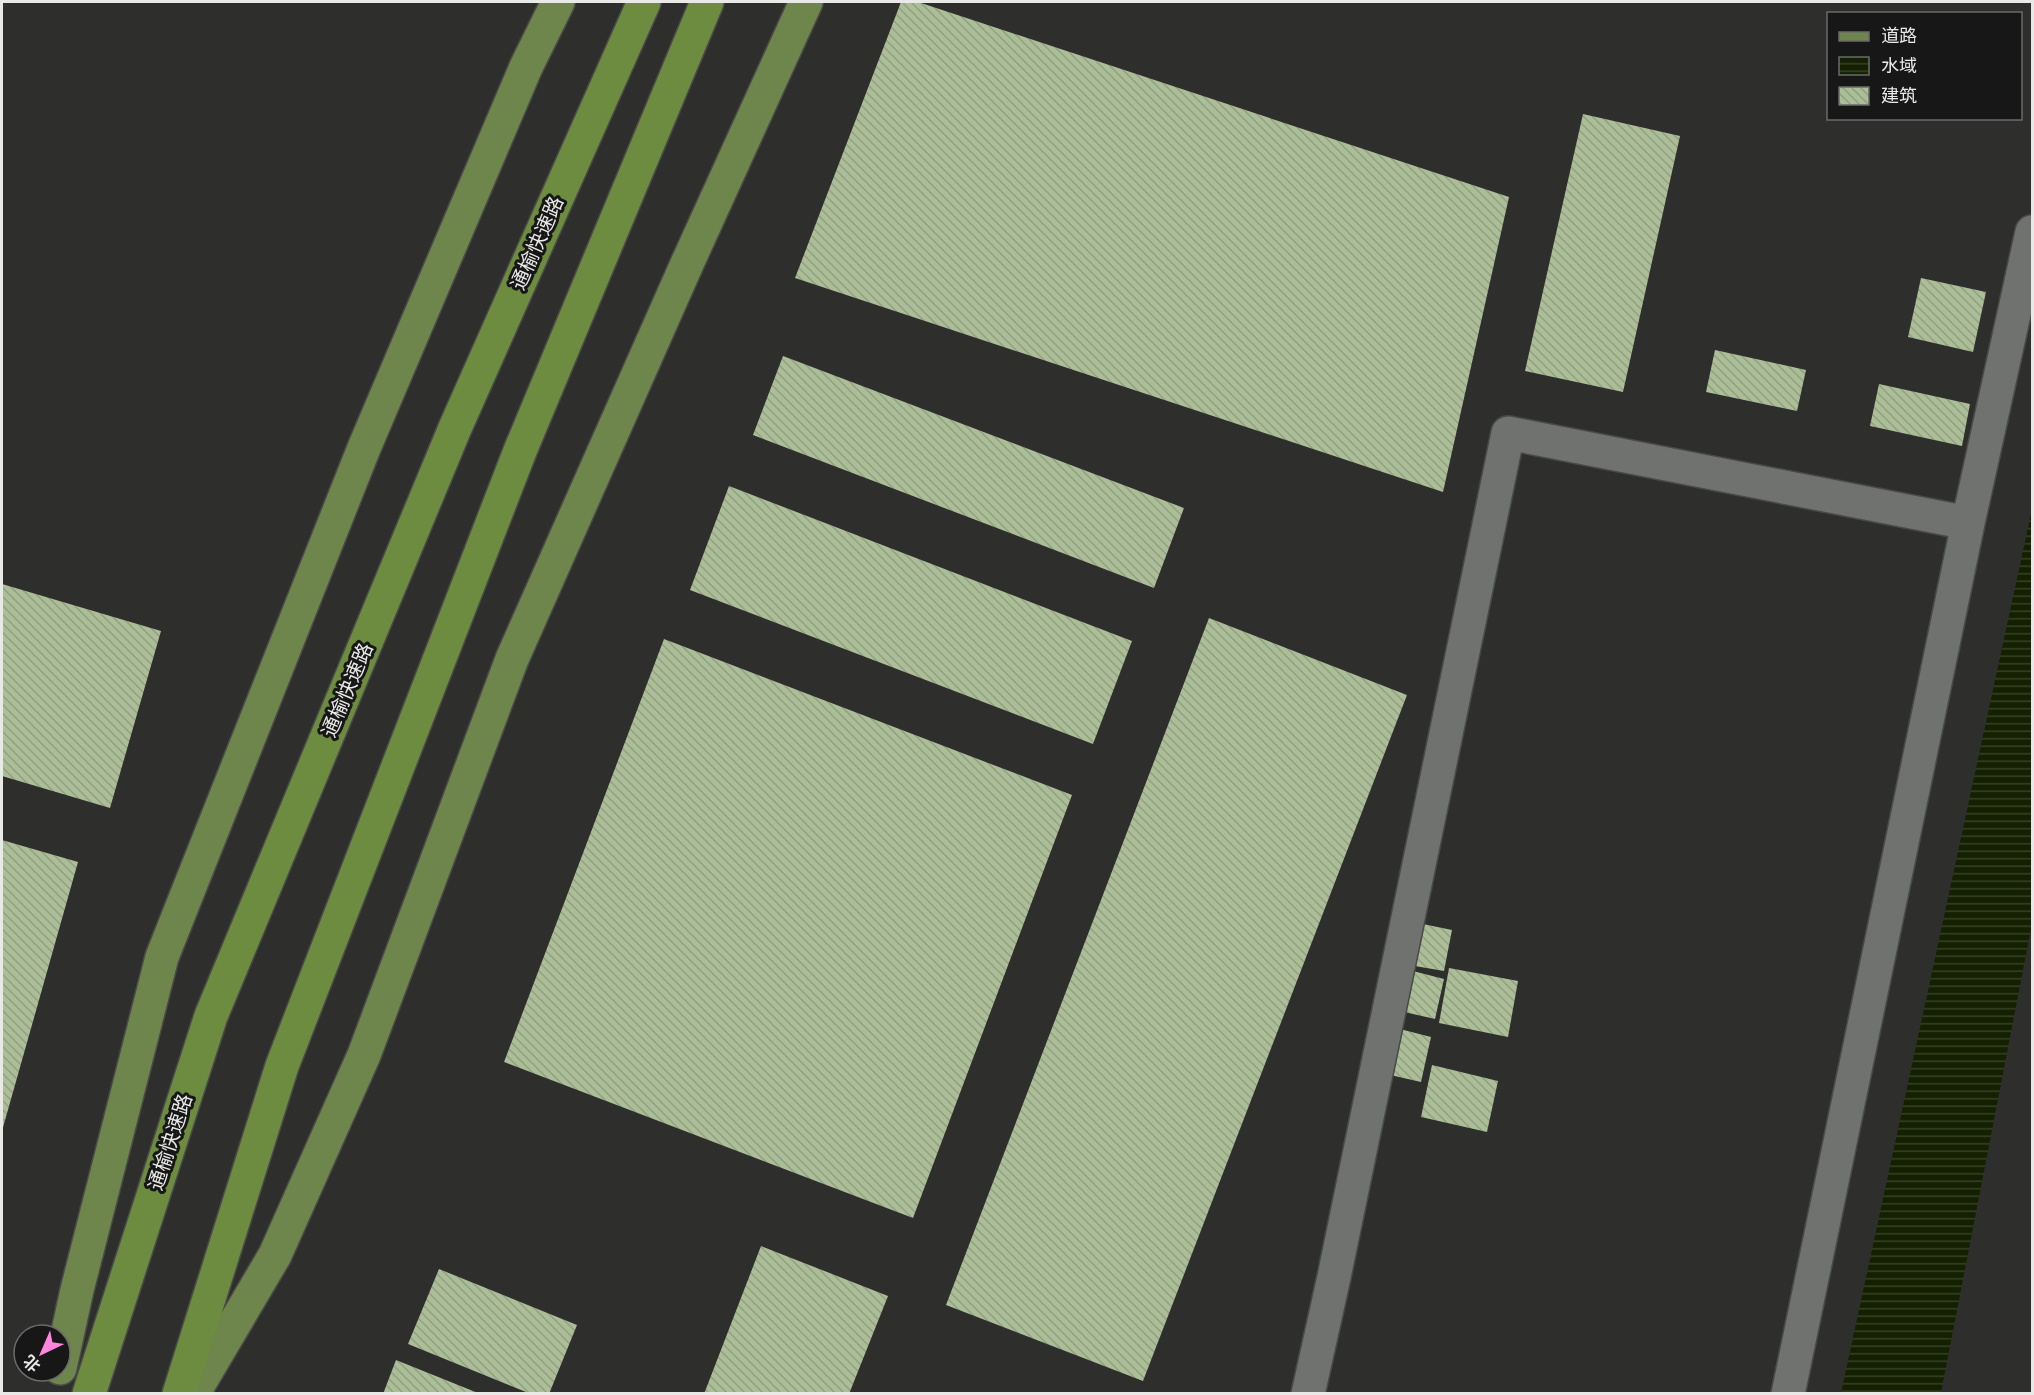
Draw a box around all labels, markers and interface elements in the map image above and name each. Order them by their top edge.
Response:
legend [1827,12,2022,120]
text: 道路 [1881,26,1917,47]
text: 水域 [1881,56,1917,77]
text: 建筑 [1881,86,1917,107]
street label: 通榆快速路 [507,193,569,294]
street label: 通榆快速路 [317,640,379,741]
street label: 通榆快速路 [144,1091,198,1194]
north arrow [12,1323,72,1383]
text: 北 [20,1350,45,1375]

